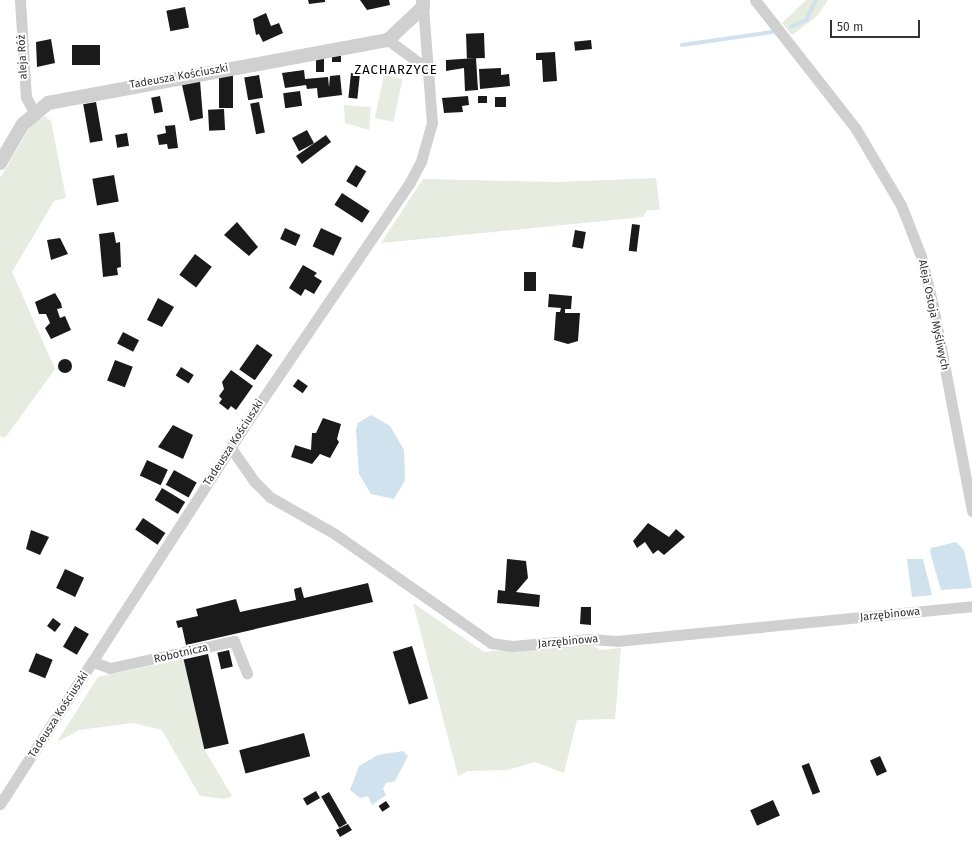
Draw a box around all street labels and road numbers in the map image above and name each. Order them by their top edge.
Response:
street label: aleja Róż [15,34,31,80]
street label: Tadeusza Kościuszki [129,62,229,92]
street label: Aleja Ostoja Myśliwych [915,259,951,371]
street label: Tadeusza Kościuszki [201,397,267,489]
street label: Jarzębinowa [859,605,921,625]
street label: Jarzębinowa [537,633,599,651]
street label: Robotnicza [153,641,209,667]
street label: Tadeusza Kościuszki [26,669,92,761]

